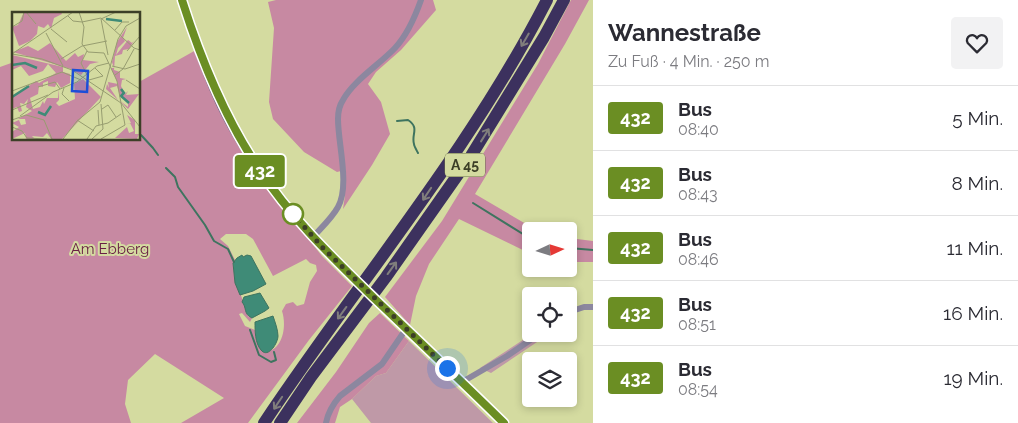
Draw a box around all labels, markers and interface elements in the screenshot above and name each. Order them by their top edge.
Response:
inset map [12,12,140,140]
button: heart [951,17,1003,69]
text: Wannestraße [608,18,761,47]
one-way arrow [520,33,530,48]
text: Zu Fuß · 4 Min. · 250 m [608,52,769,71]
text: Bus [678,98,712,120]
text: 432 [620,107,651,128]
text: 5 Min. [952,107,1003,129]
text: 08:40 [678,120,719,139]
one-way arrow [480,128,490,142]
road number: A 45 [445,154,485,176]
line badge: 432 [231,155,289,187]
text: 432 [245,160,275,181]
text: Bus [678,163,712,185]
text: 432 [620,172,651,193]
text: 8 Min. [951,172,1003,194]
text: 08:43 [678,185,718,204]
one-way arrow [422,187,432,201]
unlabelled marker [282,203,304,225]
north arrow [522,222,578,278]
map controls [522,222,577,407]
text: Bus [678,228,712,250]
text: 432 [620,237,651,258]
text: 11 Min. [946,237,1003,259]
park label: Am Ebberg [71,240,149,258]
text: 08:46 [678,250,719,269]
one-way arrow [387,262,397,276]
button: locate [522,287,577,342]
text: Bus [678,293,712,315]
text: 432 [620,302,651,323]
text: 16 Min. [943,302,1003,324]
one-way arrow [337,306,347,320]
text: 08:51 [678,315,716,334]
button: layers [522,352,577,407]
your location [435,356,460,381]
text: Bus [678,358,712,380]
text: 432 [620,367,651,388]
text: 19 Min. [943,367,1003,389]
text: 08:54 [678,380,718,399]
one-way arrow [273,395,283,409]

